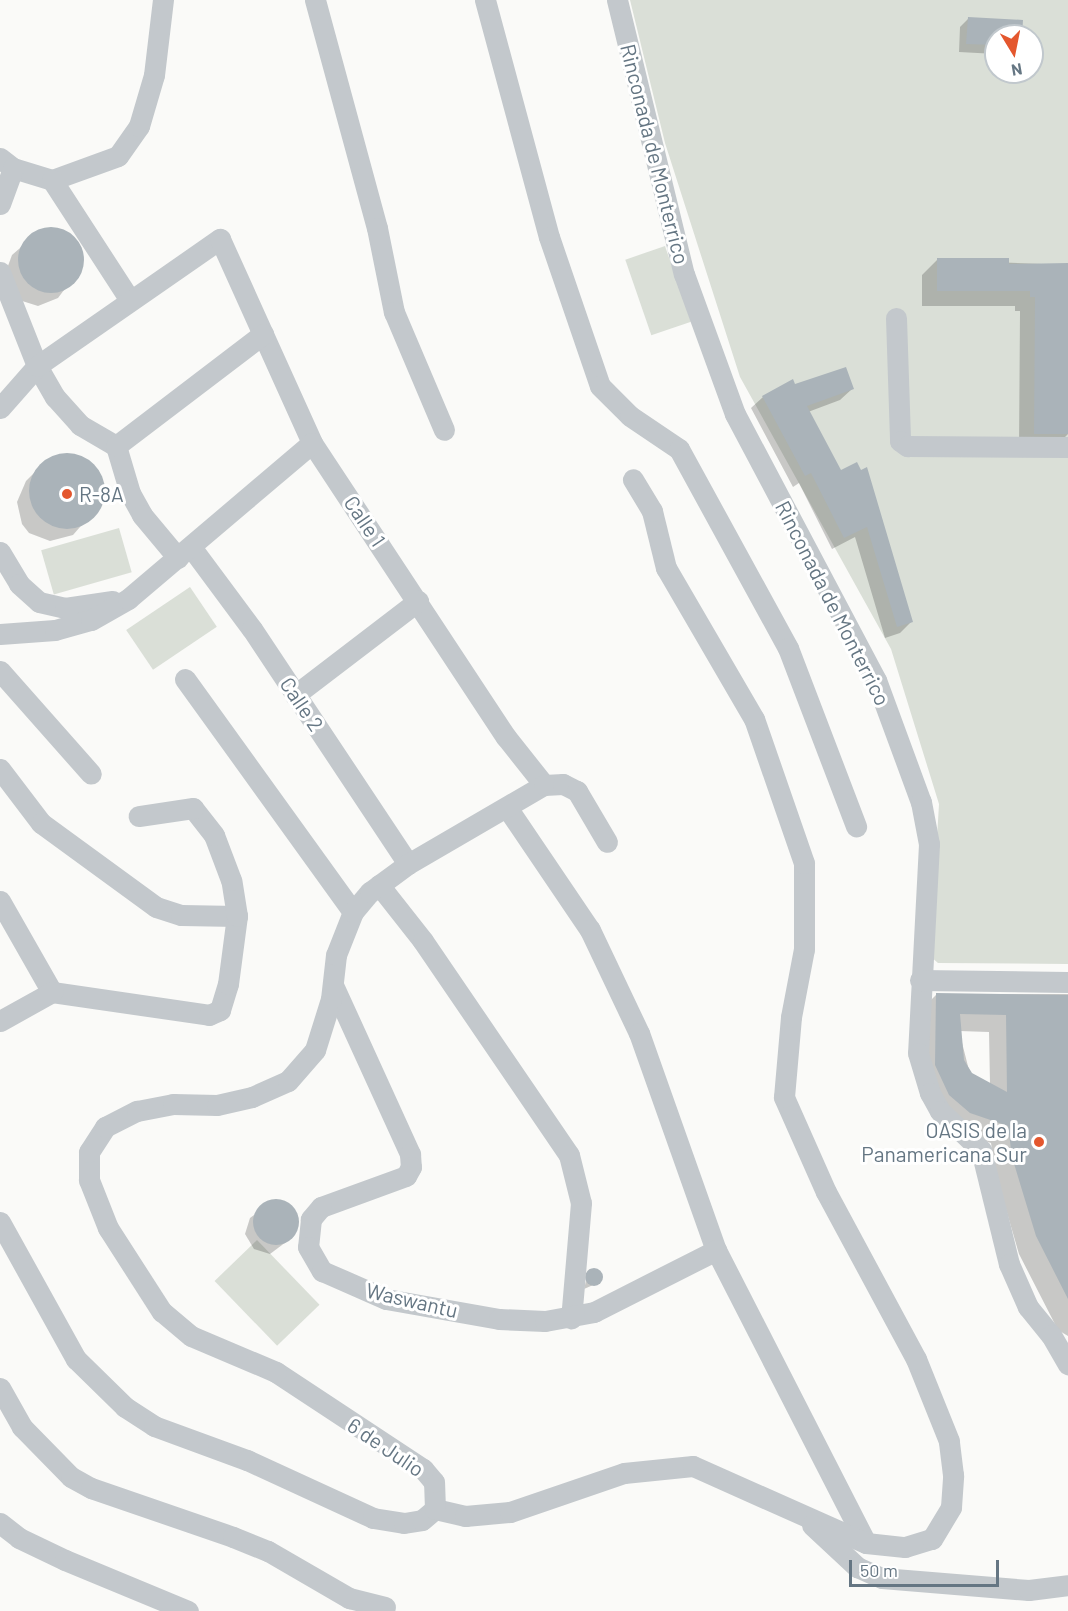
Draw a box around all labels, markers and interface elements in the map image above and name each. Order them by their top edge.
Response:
north arrow [984,24,1044,84]
street label: Rinconada de Monterrico [615,41,695,267]
text: N [1010,60,1024,81]
place label: R-8A [79,481,124,507]
marker: R-8A [60,487,74,501]
street label: Calle 1 [339,491,391,551]
street label: Rinconada de Monterrico [770,496,896,710]
street label: Calle 2 [275,672,329,736]
place label: OASIS de la Panamericana Sur [861,1117,1027,1167]
marker: OASIS de la Panamericana Sur [1032,1135,1046,1149]
street label: Waswantu [364,1277,460,1323]
street label: 6 de Julio [343,1412,429,1482]
scale bar [852,1548,1002,1586]
text: 50 m [860,1559,898,1581]

